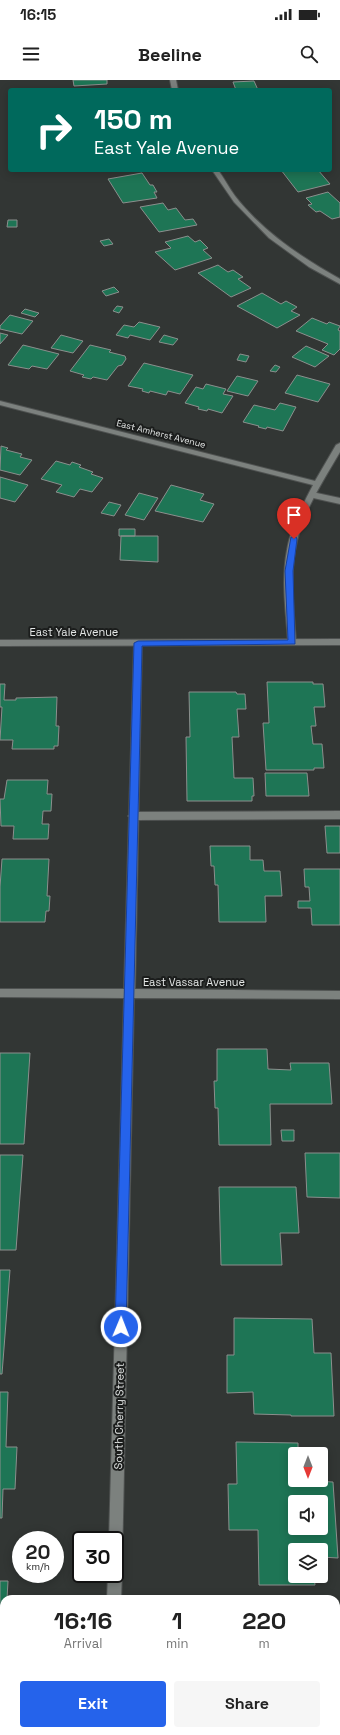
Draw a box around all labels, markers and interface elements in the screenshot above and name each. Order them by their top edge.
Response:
text: 16:15 [20,5,56,24]
icon: menu [20,43,42,65]
text: Beeline [138,43,202,66]
icon: search [298,43,320,65]
text: 150 m [94,101,173,137]
icon: right [28,104,80,156]
text: East Yale Avenue [94,136,239,159]
street label: East Amherst Avenue [115,417,207,451]
pin [277,498,311,539]
icon: arrive [283,504,305,526]
street label: East Yale Avenue [30,625,118,639]
street label: East Vassar Avenue [143,975,245,989]
position arrow [100,1306,142,1348]
street label: South Cherry Street [111,1363,127,1469]
north arrow [288,1447,328,1487]
map controls [288,1447,328,1583]
button: sound [288,1495,328,1535]
speed limit sign: 30 [72,1531,124,1583]
text: 20 [26,1539,50,1565]
button: layers [288,1543,328,1583]
text: km/h [26,1560,50,1573]
text: 16:16 [54,1605,112,1636]
text: 1 [172,1605,183,1636]
text: 220 [242,1605,286,1636]
text: Arrival [64,1635,102,1652]
text: min [166,1635,188,1652]
text: m [259,1635,270,1652]
button: Exit [20,1681,166,1727]
button: Share [174,1681,320,1727]

